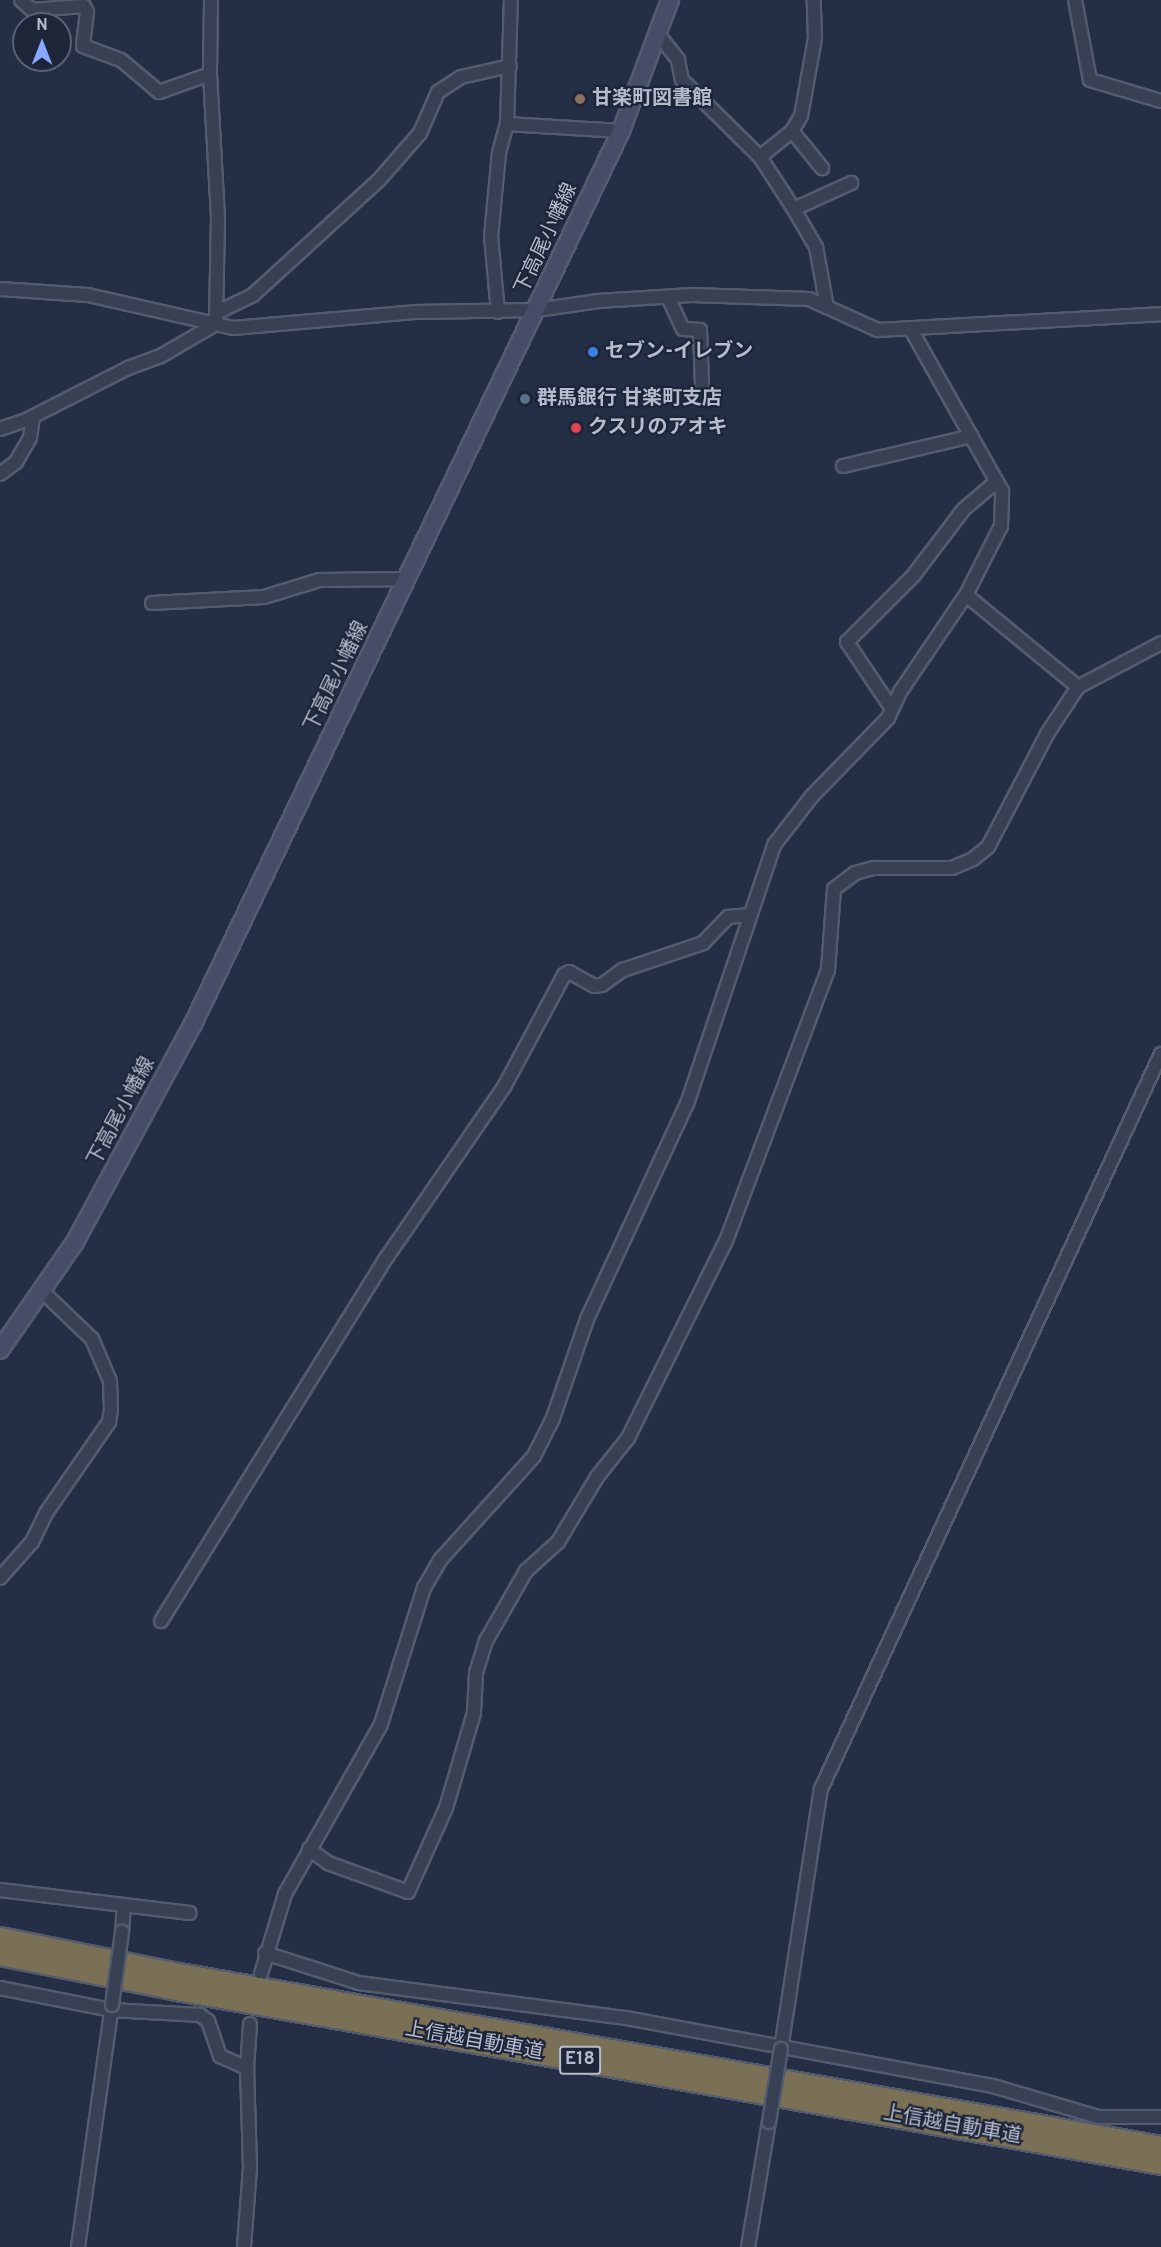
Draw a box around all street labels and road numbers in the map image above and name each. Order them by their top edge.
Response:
street label: 下高尾小幡線 [511,180,583,298]
street label: 下高尾小幡線 [300,618,374,736]
street label: 下高尾小幡線 [83,1053,161,1171]
street label: 上信越自動車道 [403,2018,545,2066]
road number: E18 [559,2045,601,2075]
street label: 上信越自動車道 [881,2102,1023,2150]

